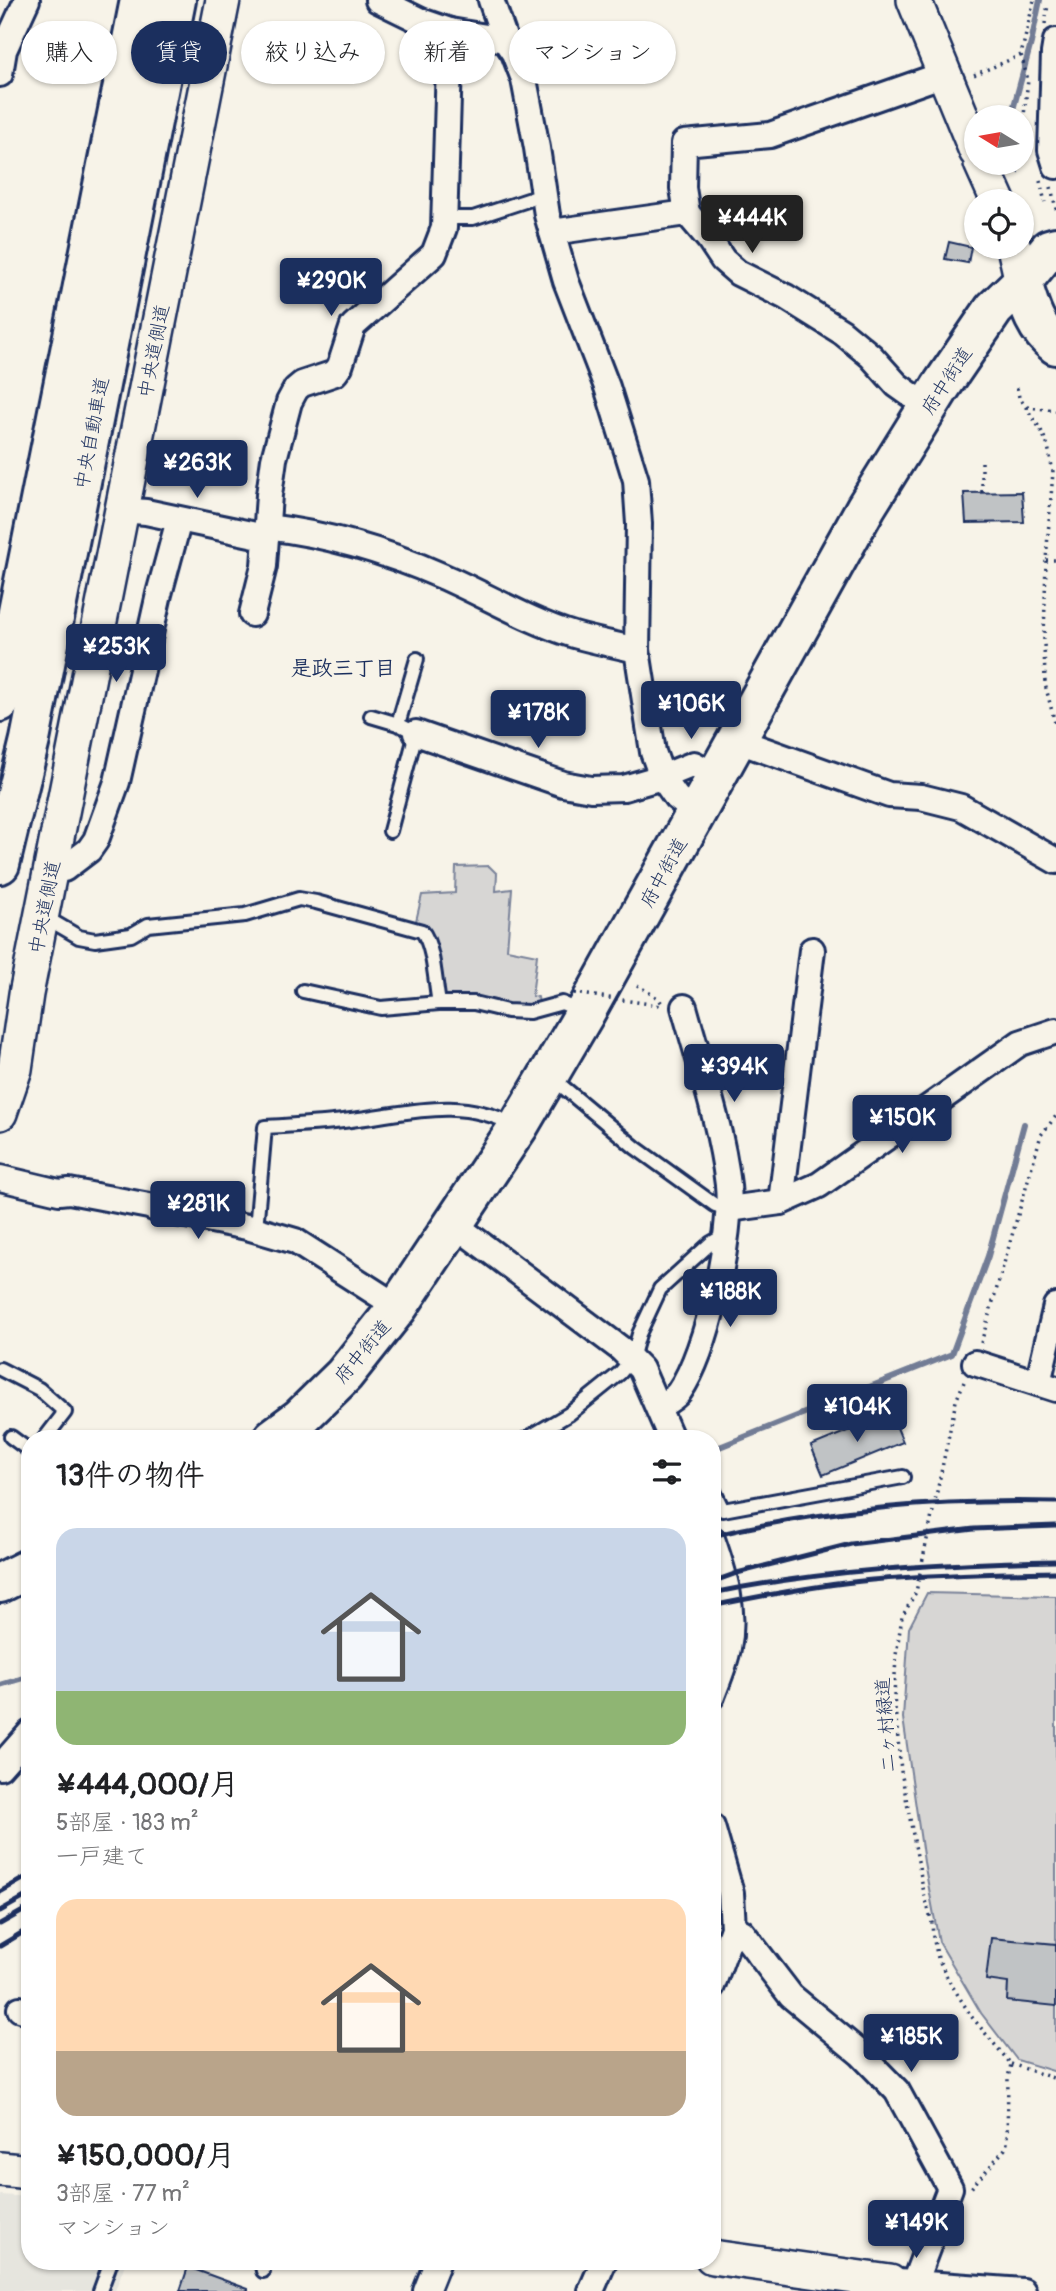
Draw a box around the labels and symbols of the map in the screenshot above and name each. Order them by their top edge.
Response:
north arrow [964,105,1034,175]
pin: ¥444K [703,196,801,255]
pin: ¥290K [282,258,380,318]
street label: 中央道側道 [133,302,175,400]
street label: 府中街道 [916,342,978,419]
street label: 中央自動車道 [69,375,115,491]
pin: ¥263K [148,440,246,500]
pin: ¥253K [67,624,165,684]
district label: 是政三丁目 [291,655,396,682]
pin: ¥106K [642,682,740,741]
pin: ¥178K [489,690,587,750]
street label: 府中街道 [635,833,693,912]
street label: 中央道側道 [24,858,66,956]
pin: ¥394K [685,1044,783,1104]
pin: ¥150K [853,1096,951,1155]
pin: ¥281K [149,1182,247,1241]
pin: ¥188K [681,1270,779,1329]
street label: 府中街道 [329,1315,396,1388]
pin: ¥104K [808,1384,906,1444]
street label: 二ヶ村緑道 [871,1677,901,1773]
pin: ¥185K [862,2014,960,2074]
pin: ¥149K [867,2200,965,2260]

